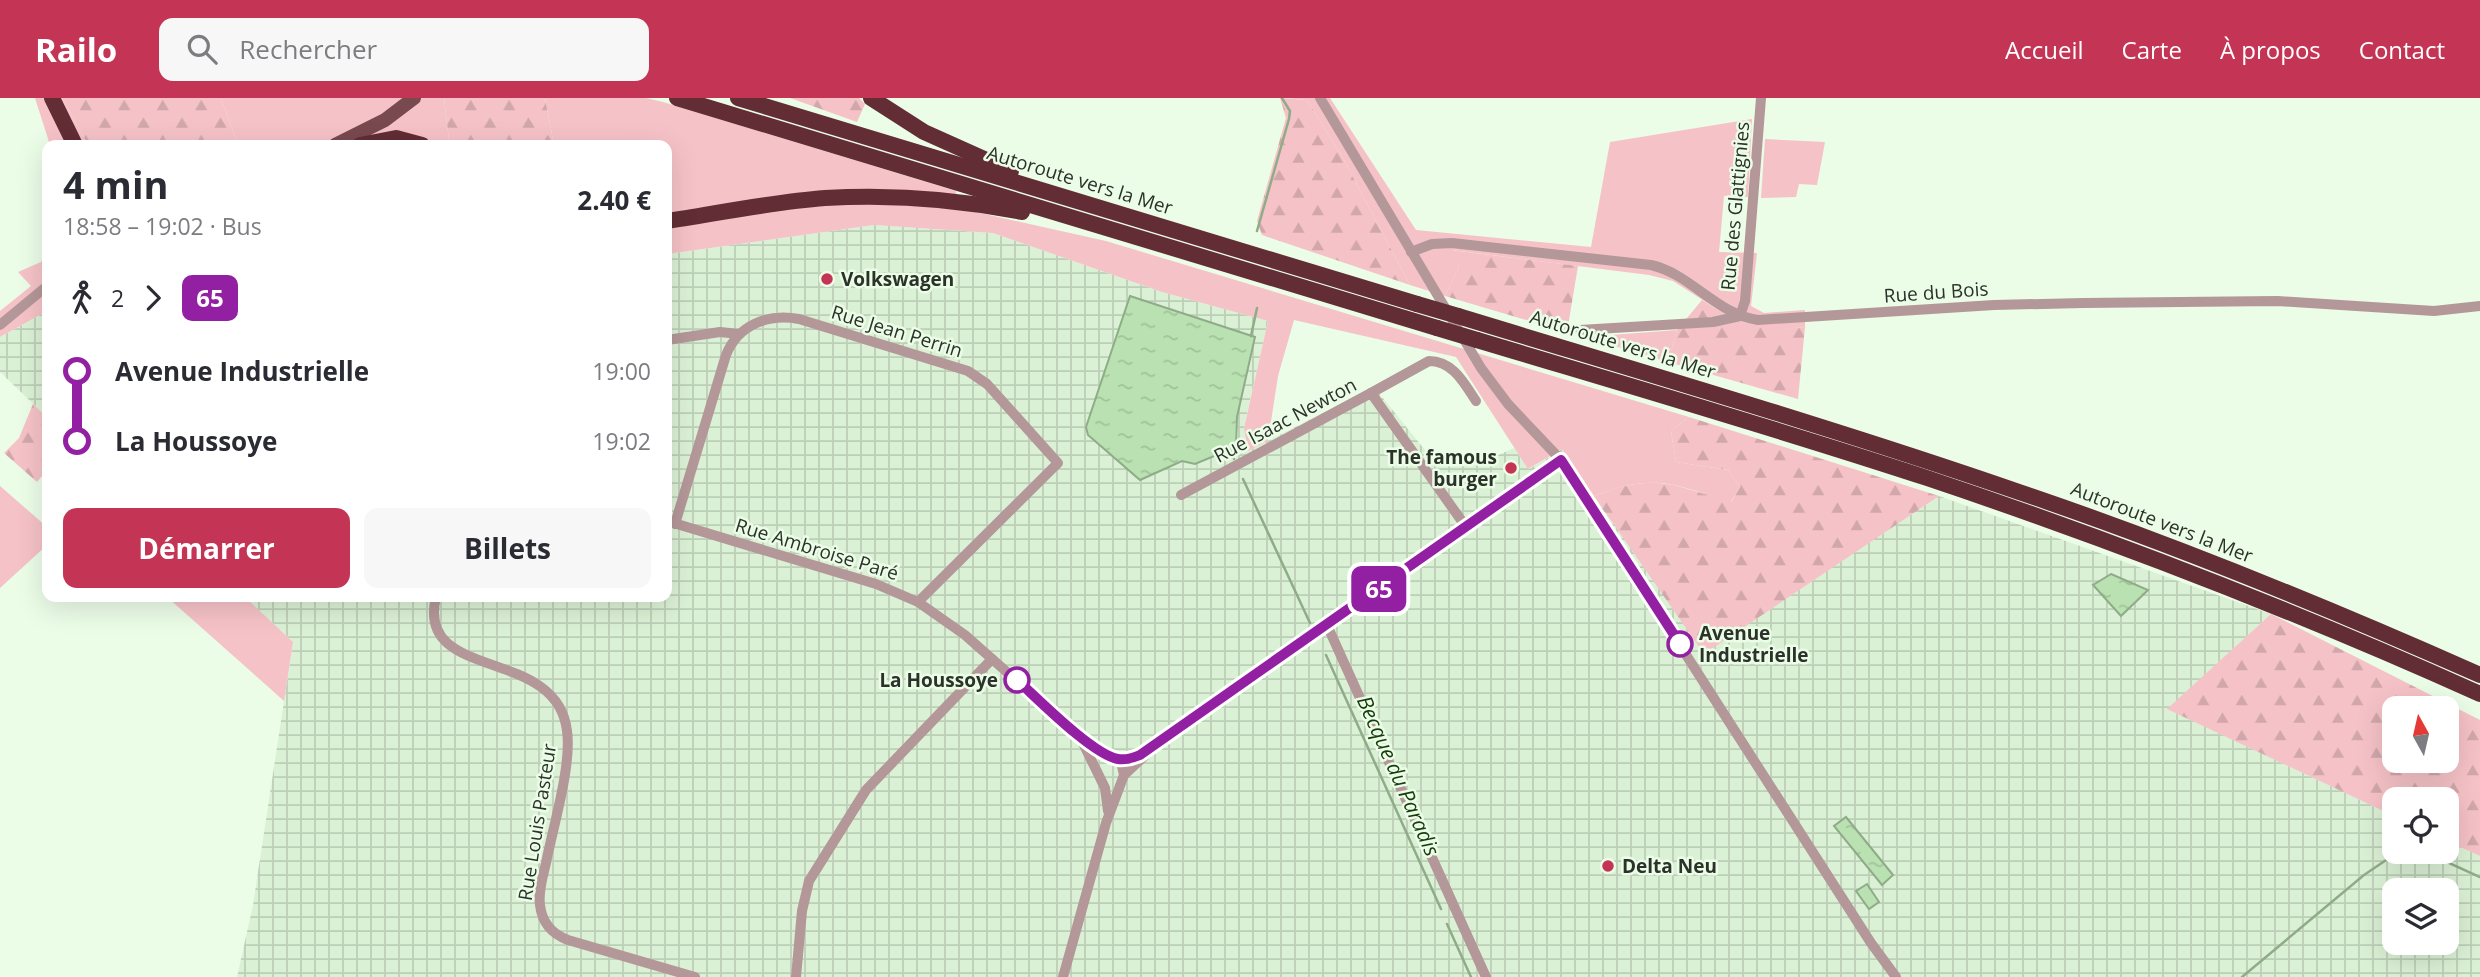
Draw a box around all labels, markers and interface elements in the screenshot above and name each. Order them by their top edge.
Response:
search box [159,18,649,81]
text: Railo [35,27,117,72]
icon: search [183,30,221,68]
text: Rechercher [239,31,377,67]
text: Accueil [2005,33,2084,66]
text: Carte [2122,33,2182,66]
text: À propos [2220,33,2321,66]
text: Contact [2359,33,2445,66]
street label: Rue des Glattignies [1715,121,1755,291]
street label: Autoroute vers la Mer [984,139,1176,221]
text: 4 min [63,158,168,210]
text: 2.40 € [577,182,651,218]
text: 18:58 – 19:02 · Bus [63,210,262,242]
place label: Volkswagen [841,266,954,292]
marker: Volkswagen [819,271,835,287]
street label: Rue du Bois [1883,275,1989,309]
icon: walk [63,279,101,317]
icon: forward [134,279,172,317]
text: 65 [196,281,224,314]
text: 2 [111,282,124,314]
street label: Rue Jean Perrin [828,299,966,363]
street label: Autoroute vers la Mer [1527,303,1719,385]
text: Avenue Industrielle [115,353,369,389]
text: 19:00 [592,355,651,387]
street label: Rue Isaac Newton [1209,371,1361,469]
text: La Houssoye [115,423,277,459]
text: 19:02 [592,425,651,457]
place label: The famous burger [1386,444,1497,492]
marker: The famous burger [1503,460,1519,476]
street label: Autoroute vers la Mer [2067,475,2257,569]
button: Démarrer [63,508,350,588]
button: Billets [364,508,651,588]
street label: Rue Ambroise Paré [732,512,902,586]
line badge: 65 [1348,566,1410,612]
text: 65 [1365,572,1393,605]
place label: Avenue Industrielle [1699,620,1808,668]
marker: Avenue Industrielle [1667,631,1693,657]
place label: La Houssoye [879,667,998,693]
marker: La Houssoye [1004,667,1030,693]
water label: Becque du Paradis [1351,691,1447,860]
north arrow [2382,696,2459,774]
map controls [2382,696,2459,955]
street label: Rue Louis Pasteur [512,741,562,902]
button: locate [2382,787,2459,864]
place label: Delta Neu [1622,853,1717,879]
marker: Delta Neu [1600,858,1616,874]
button: layers [2382,878,2459,955]

